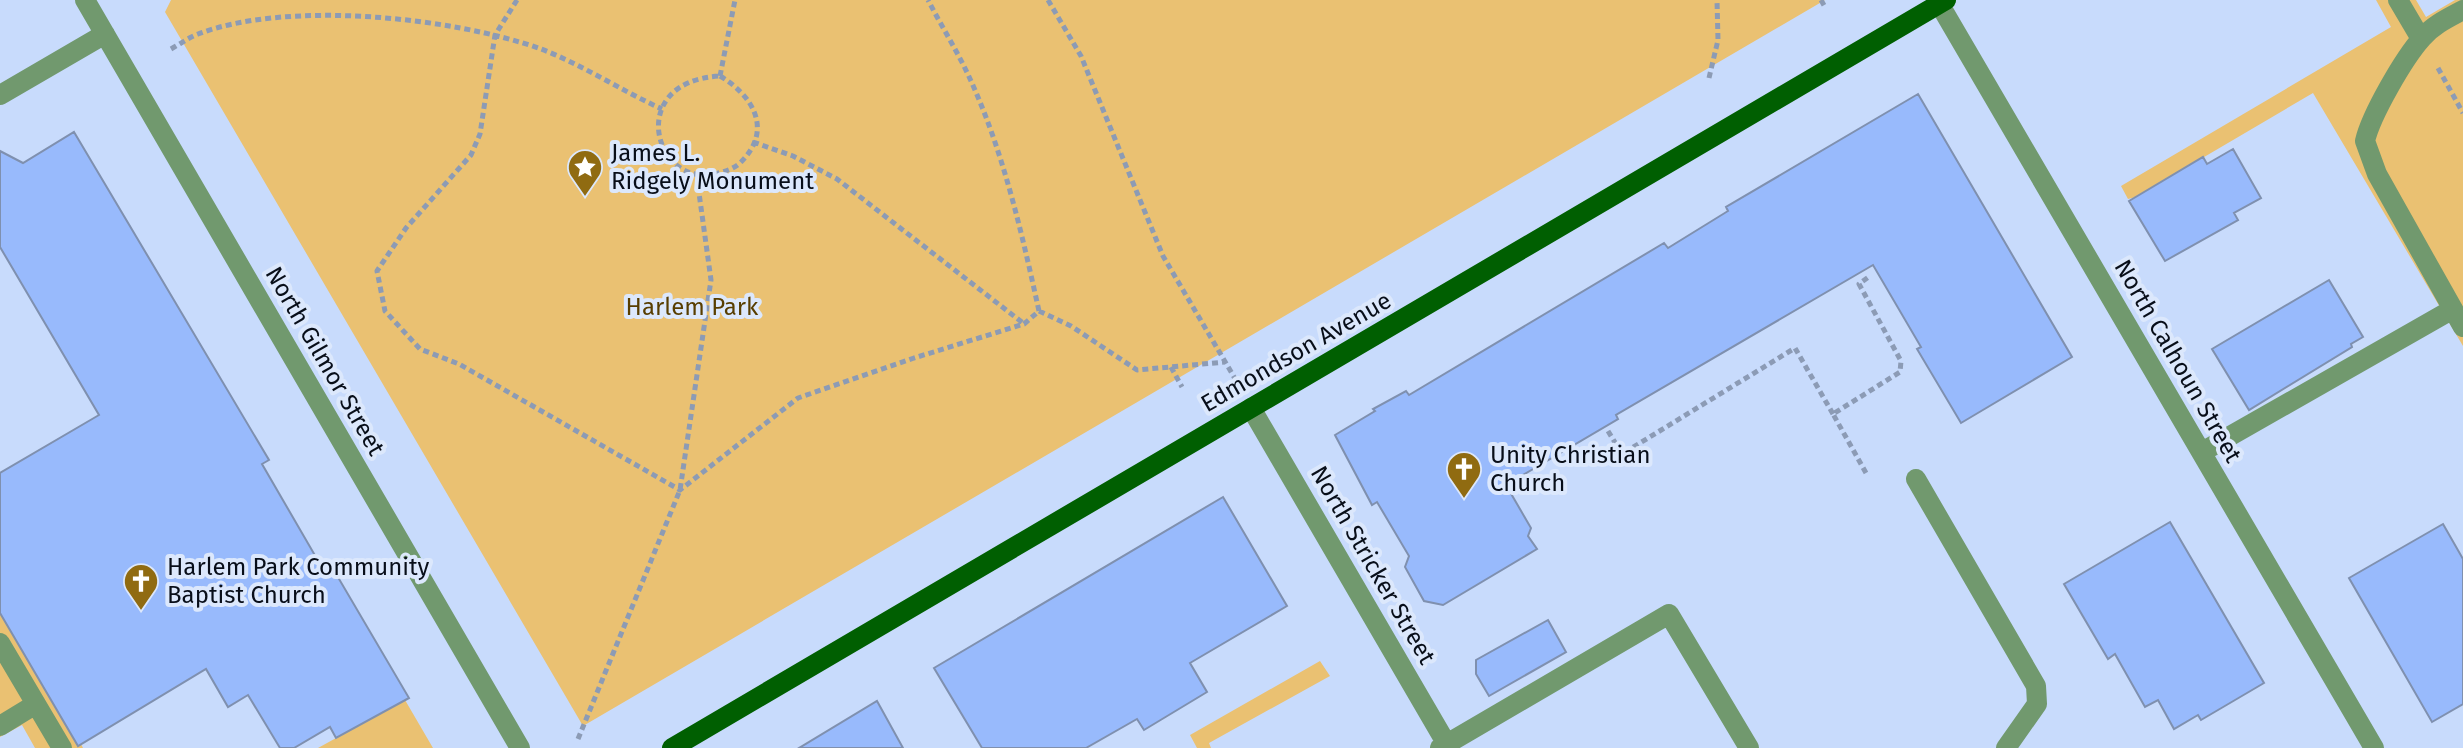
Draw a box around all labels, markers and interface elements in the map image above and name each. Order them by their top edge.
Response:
place label: James L. Ridgely Monument [611,139,814,195]
place icon: James L. Ridgely Monument [566,148,604,198]
street label: North Calhoun Street [2109,255,2248,468]
street label: North Gilmor Street [260,262,391,461]
street label: Edmondson Avenue [1196,286,1396,418]
park label: Harlem Park [626,293,759,321]
place label: Unity Christian Church [1490,441,1651,497]
church icon: Unity Christian Church [1445,450,1483,500]
street label: North Stricker Street [1305,461,1441,669]
place label: Harlem Park Community Baptist Church [167,553,430,609]
church icon: Harlem Park Community Baptist Church [122,562,160,612]

